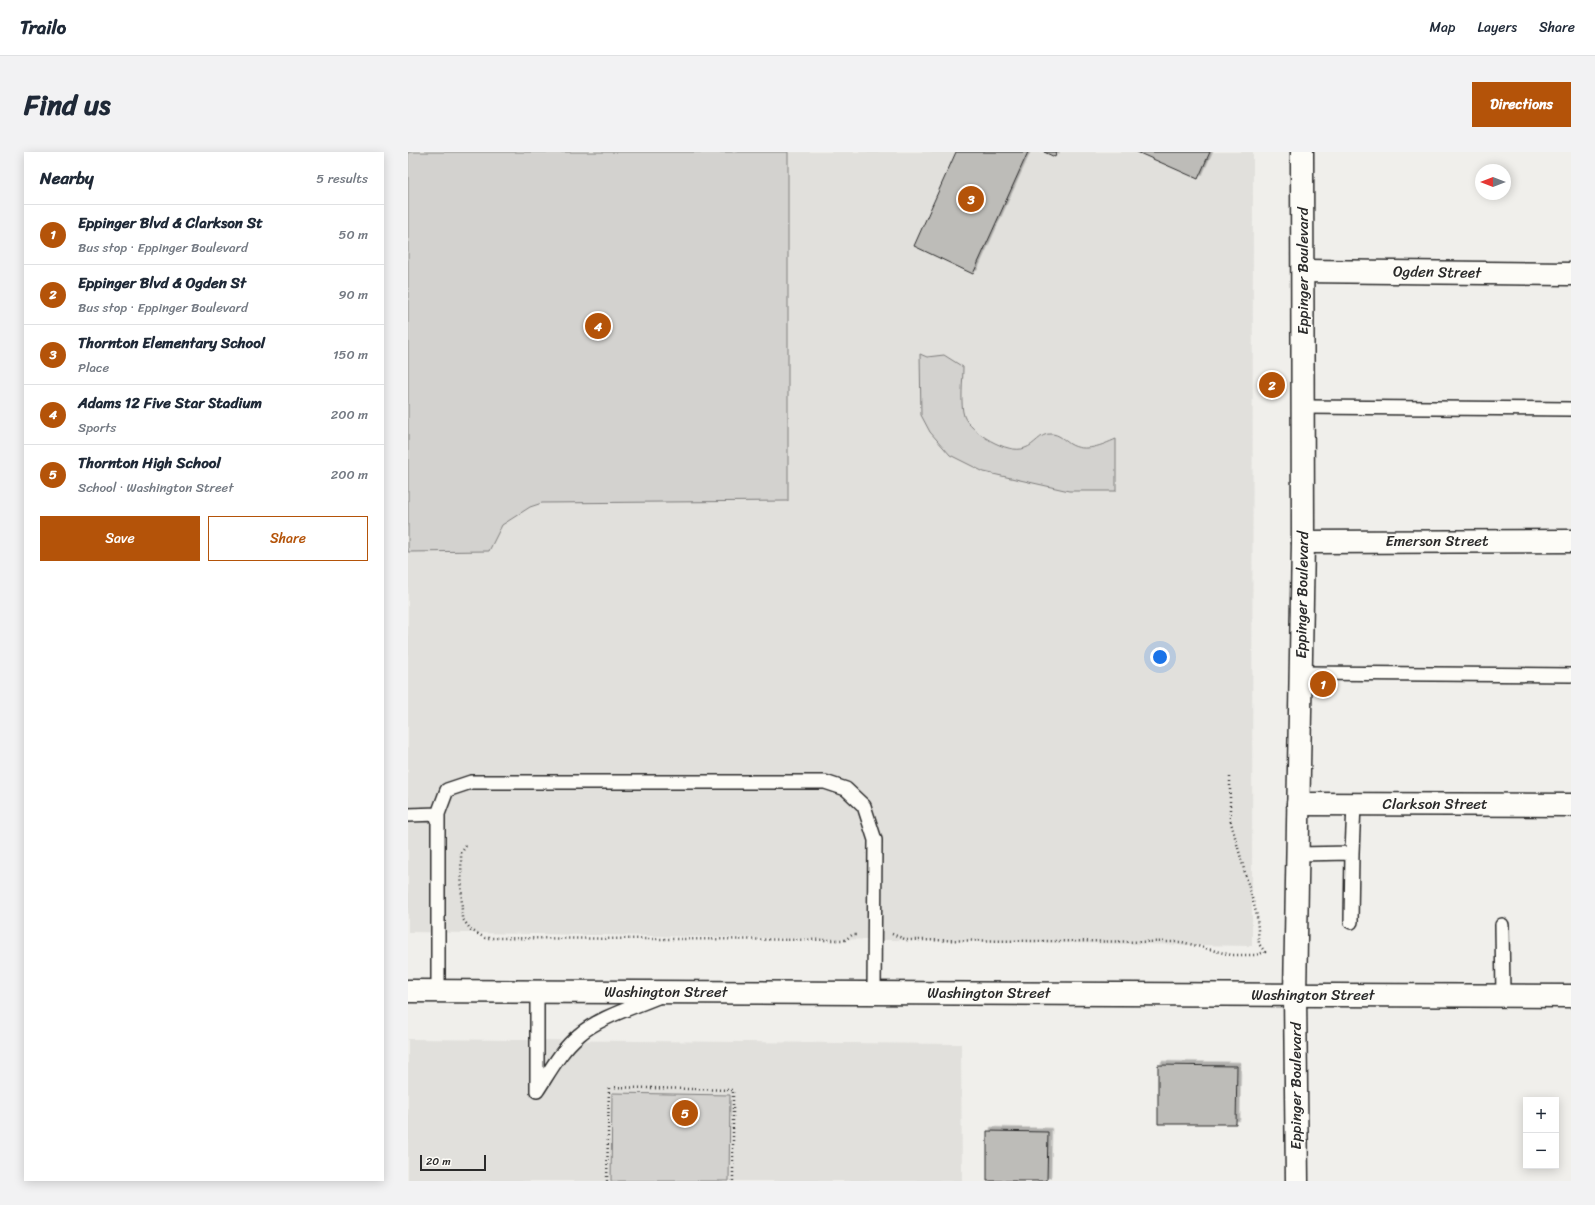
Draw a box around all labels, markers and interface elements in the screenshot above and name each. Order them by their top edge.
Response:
text: Trailo [20,11,66,44]
text: Map [1430,15,1455,40]
text: Layers [1477,15,1517,40]
text: Share [1539,15,1575,40]
text: Find us [24,80,111,129]
button: Directions [1472,82,1571,127]
text: Nearby [40,163,94,193]
north arrow [1475,164,1511,200]
text: 5 results [316,167,368,190]
pin: 3 [958,184,984,214]
street label: Eppinger Boulevard [1290,206,1316,335]
text: Eppinger Blvd & Clarkson St [78,210,263,236]
text: 1 [50,223,56,246]
text: 50 m [338,223,368,246]
text: Bus stop · Eppinger Boulevard [78,236,248,259]
street label: Ogden Street [1393,258,1482,286]
text: Eppinger Blvd & Ogden St [78,270,246,296]
text: 2 [49,283,57,306]
text: 90 m [338,283,368,306]
text: Bus stop · Eppinger Boulevard [78,296,248,319]
pin: 4 [585,311,611,341]
text: Thornton Elementary School [78,330,265,356]
text: 3 [49,343,57,366]
text: 150 m [333,343,368,366]
text: Place [78,356,109,379]
pin: 2 [1259,370,1285,400]
text: Adams 12 Five Star Stadium [78,390,262,416]
text: 4 [49,403,57,426]
text: 200 m [331,403,368,426]
text: Sports [78,416,116,439]
text: Thornton High School [78,450,221,476]
text: 5 [49,463,57,486]
text: 200 m [331,463,368,486]
text: School · Washington Street [78,476,234,499]
button: Save [40,516,200,561]
button: Share [208,516,368,561]
street label: Emerson Street [1385,528,1489,554]
street label: Eppinger Boulevard [1288,530,1316,659]
your location [1150,647,1170,667]
pin: 1 [1310,669,1336,699]
street label: Clarkson Street [1383,791,1488,817]
street label: Washington Street [604,979,729,1005]
street label: Washington Street [927,980,1052,1006]
street label: Washington Street [1251,982,1376,1008]
street label: Eppinger Boulevard [1283,1021,1309,1150]
map controls [1523,1097,1559,1169]
button: + [1523,1097,1559,1133]
pin: 5 [672,1098,698,1128]
button: − [1523,1133,1559,1169]
text: 20 m [426,1152,451,1171]
scale bar [420,1153,486,1172]

